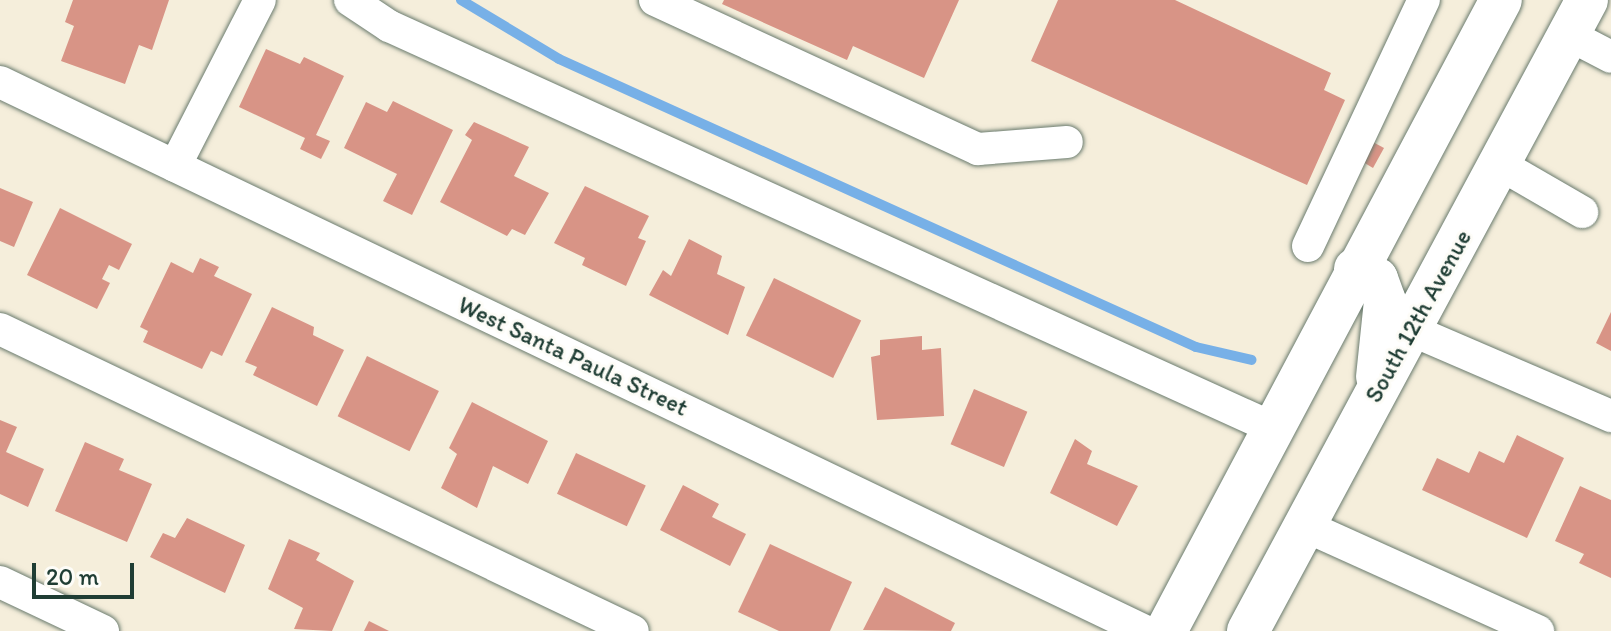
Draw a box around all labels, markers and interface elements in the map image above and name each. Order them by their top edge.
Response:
street label: South 12th Avenue [1359,225,1477,407]
street label: West Santa Paula Street [454,290,692,422]
scale bar [36,547,138,597]
text: 20 m [46,562,99,591]

